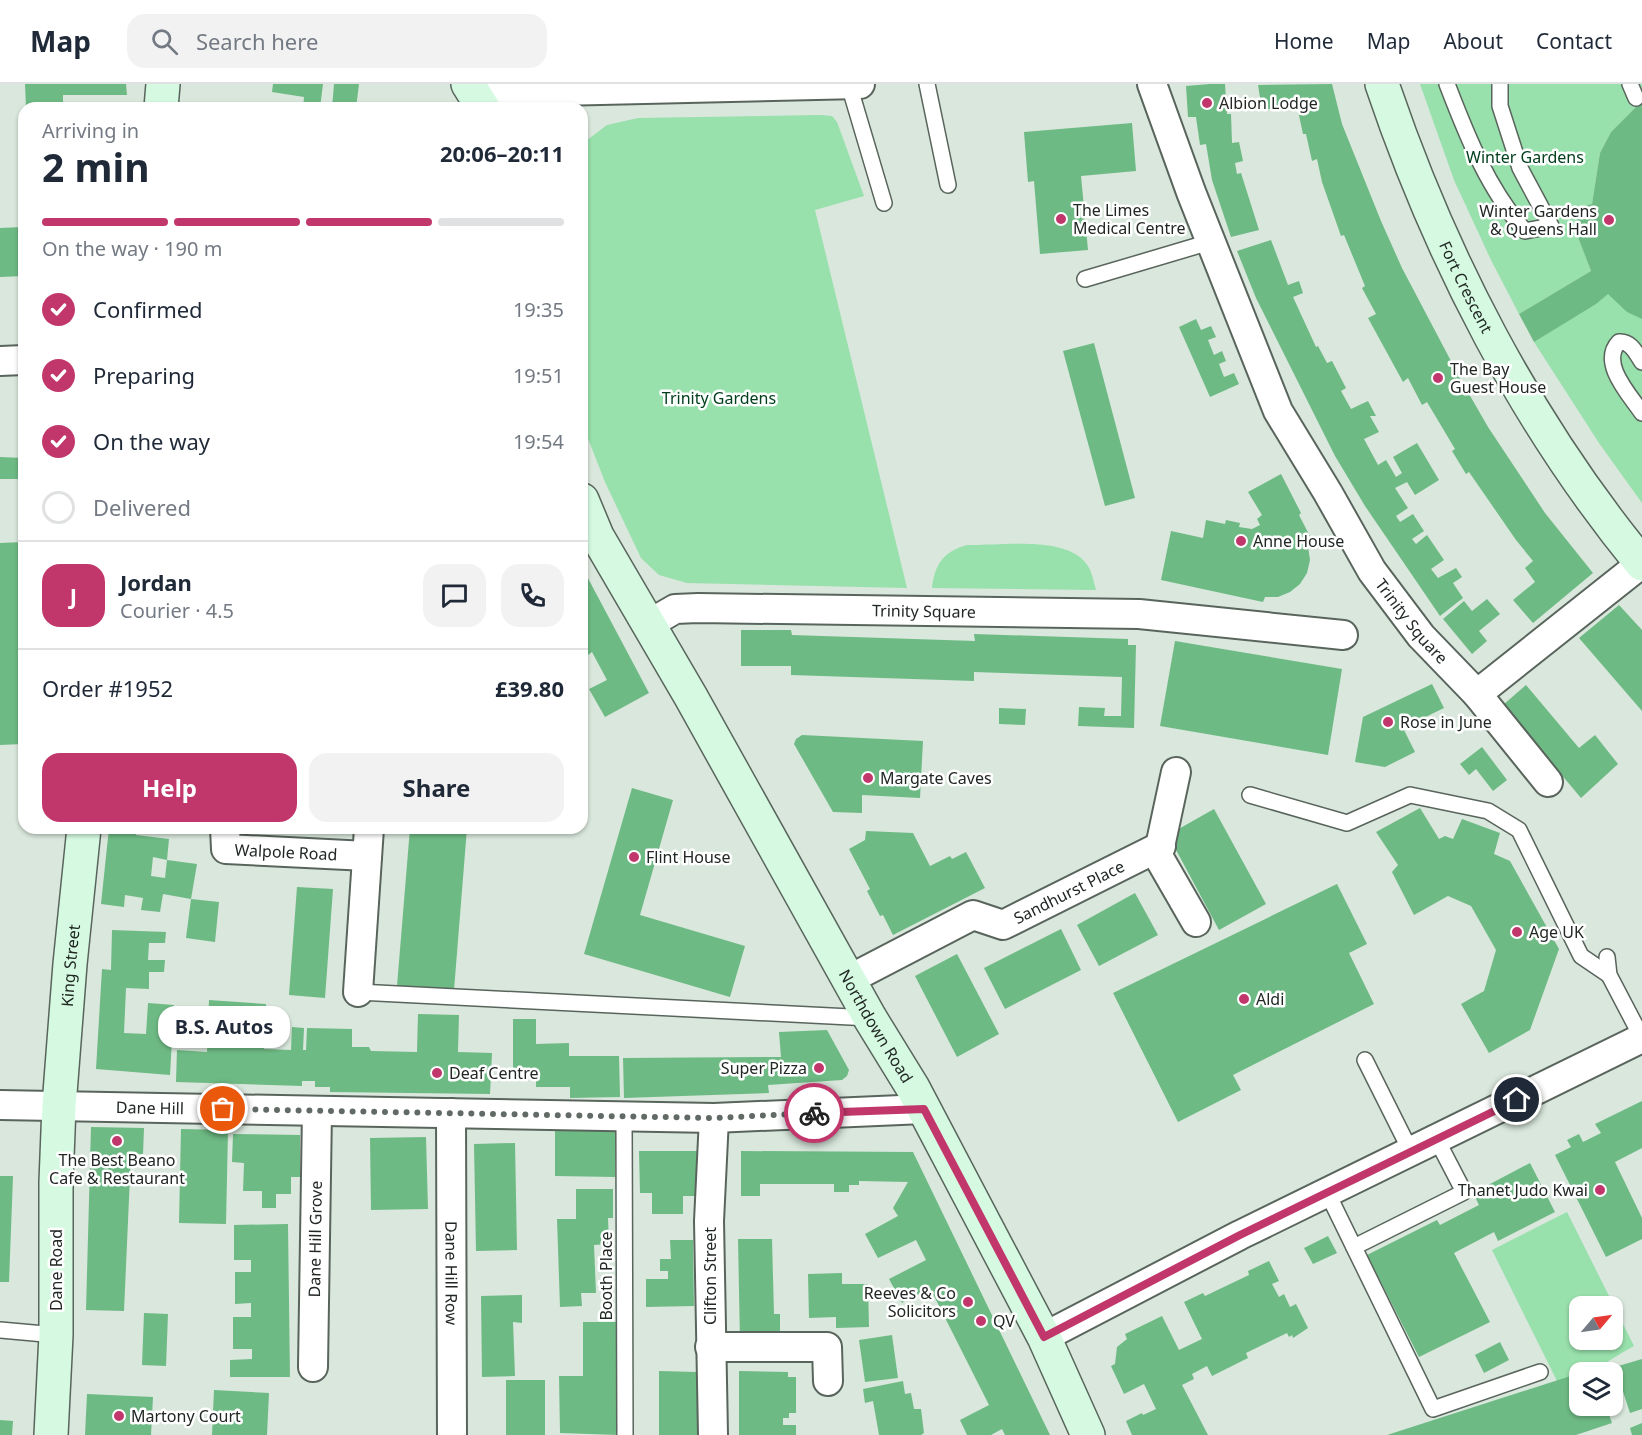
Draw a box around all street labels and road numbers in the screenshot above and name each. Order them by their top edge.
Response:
street label: Fort Crescent [1434,238,1498,337]
street label: Trinity Square [1370,574,1453,668]
street label: Trinity Square [872,599,976,623]
street label: Walpole Road [234,838,338,866]
street label: Sandhurst Place [1010,855,1128,929]
street label: King Street [56,923,85,1008]
street label: Northdown Road [834,965,918,1087]
street label: Dane Hill [116,1096,184,1119]
street label: Dane Hill Grove [303,1180,327,1298]
street label: Dane Hill Row [440,1221,463,1326]
street label: Clifton Street [699,1227,721,1325]
street label: Dane Road [45,1229,67,1311]
street label: Booth Place [595,1231,617,1321]

